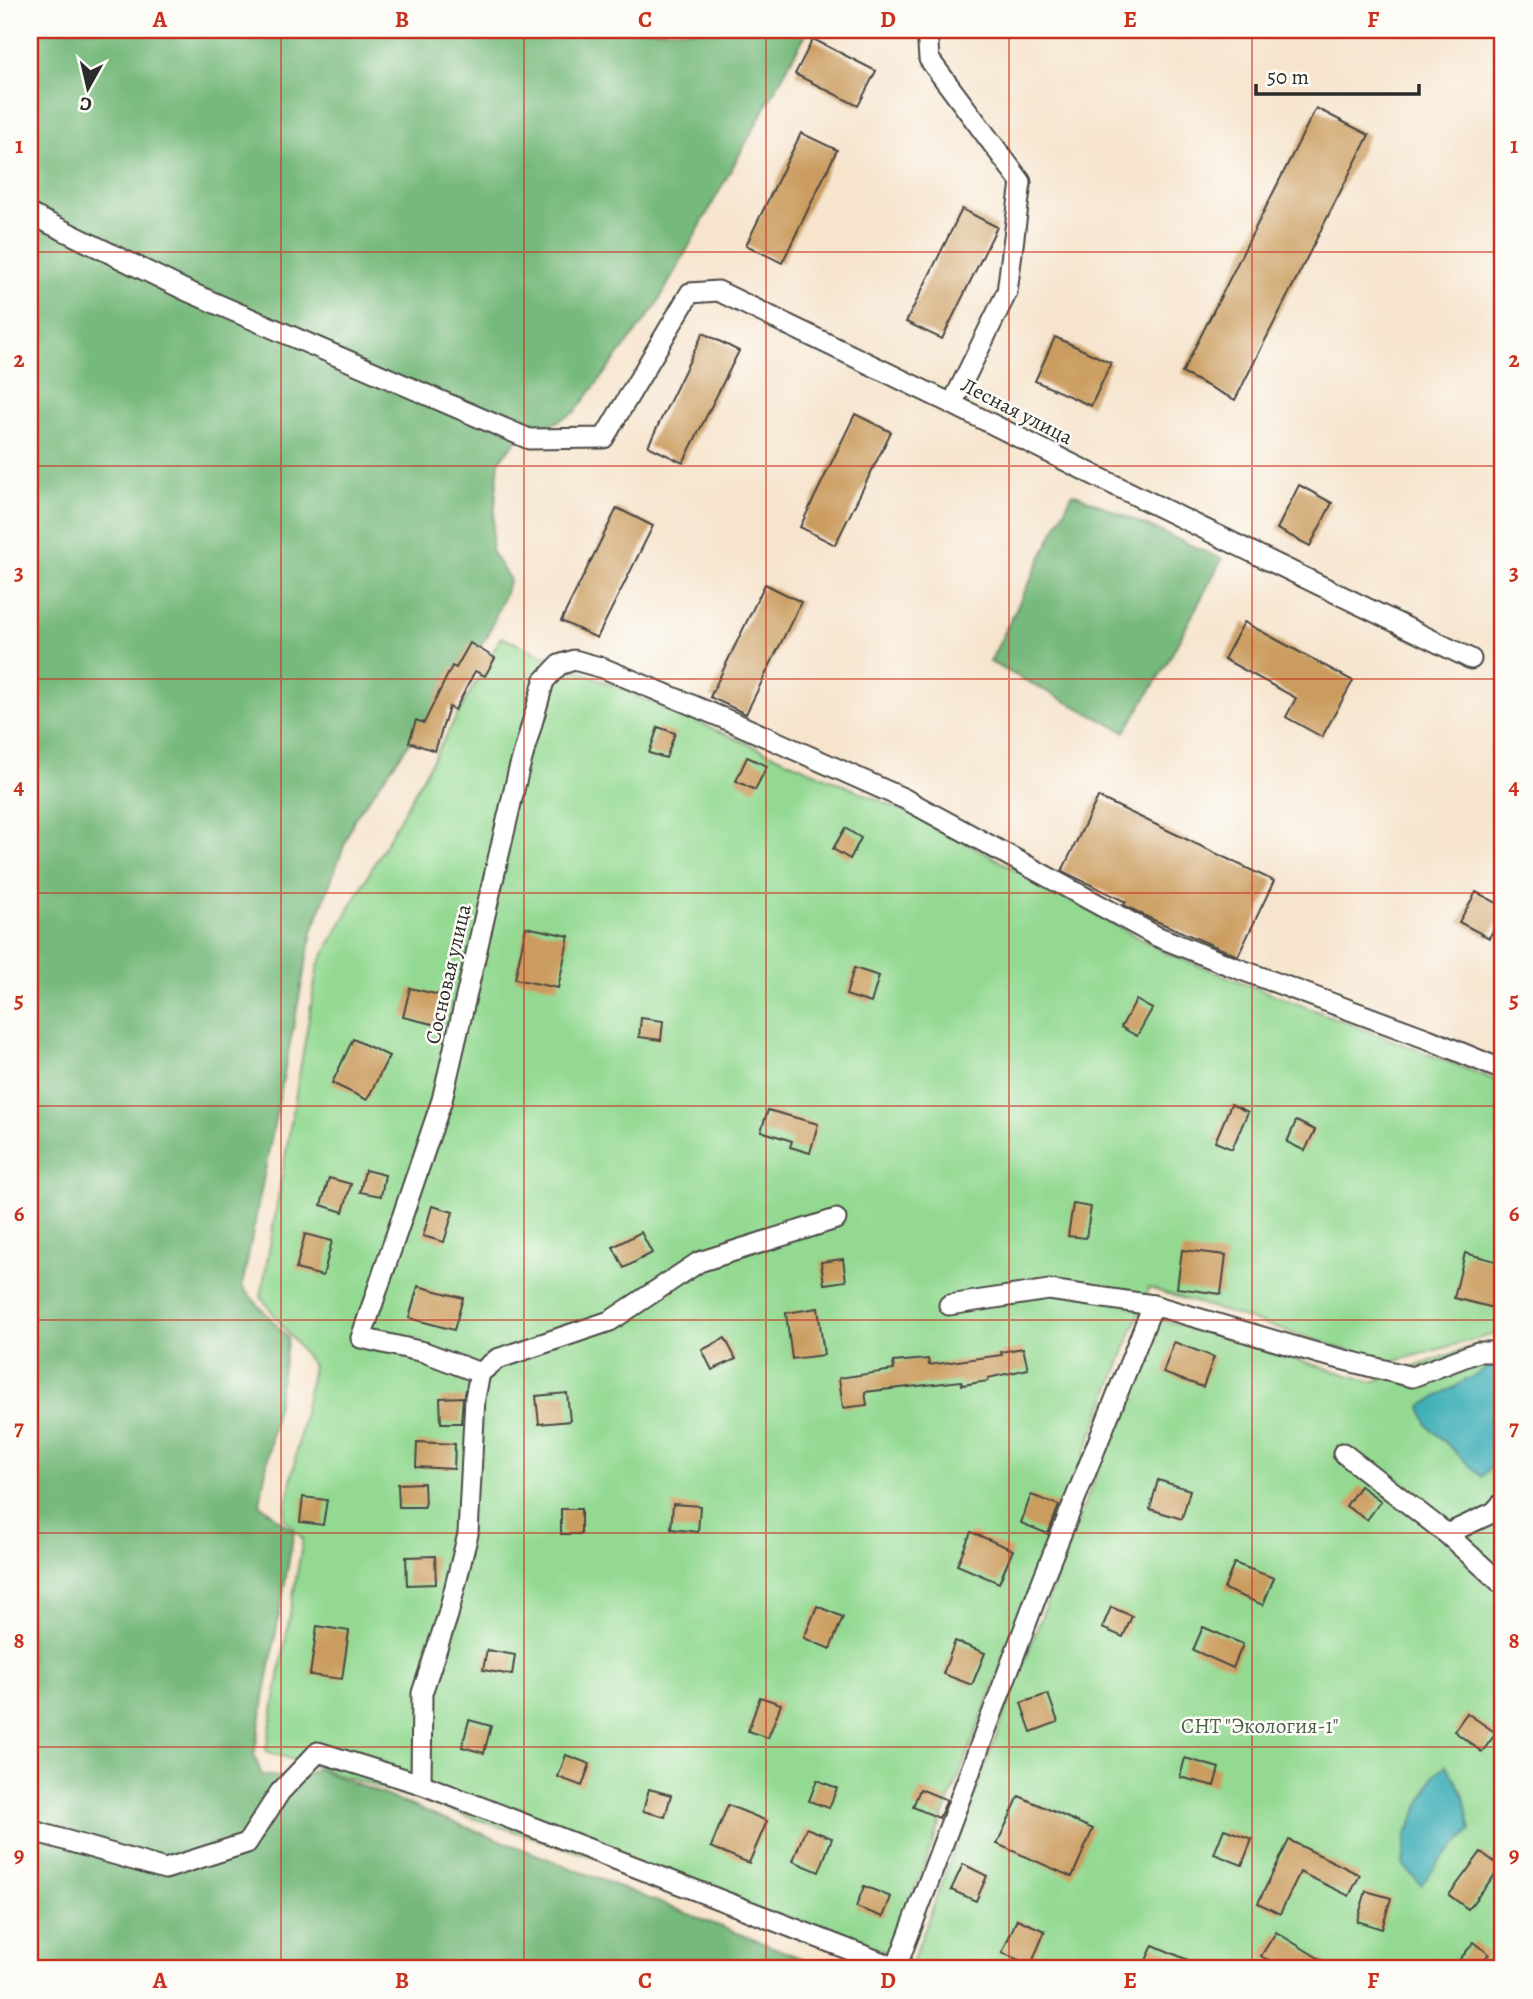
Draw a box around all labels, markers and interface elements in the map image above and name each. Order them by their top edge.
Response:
text: A [152,4,168,35]
text: B [395,4,409,35]
text: C [638,4,652,35]
text: D [880,4,896,35]
text: E [1123,4,1137,35]
text: F [1367,4,1380,35]
north arrow [52,52,122,122]
scale bar [1256,52,1419,96]
text: 50 m [1267,63,1309,91]
text: С [78,90,93,118]
text: 1 [15,130,23,161]
text: 1 [1510,130,1518,161]
text: 2 [13,344,25,375]
text: 2 [1508,344,1520,375]
street label: Лесная улица [956,371,1078,451]
text: 3 [14,557,24,588]
text: 3 [1509,557,1519,588]
text: 4 [14,771,25,802]
text: 4 [1509,771,1520,802]
street label: Сосновая улица [418,901,478,1047]
text: 5 [14,984,24,1015]
text: 5 [1509,984,1519,1015]
text: 6 [14,1198,25,1229]
text: 6 [1509,1198,1520,1229]
text: 7 [14,1412,24,1443]
text: 7 [1509,1412,1519,1443]
text: 8 [13,1625,25,1656]
text: 8 [1508,1625,1520,1656]
park label: СНТ "Экология-1" [1181,1712,1339,1740]
text: 9 [14,1839,24,1870]
text: 9 [1509,1839,1519,1870]
text: A [152,1965,168,1996]
text: B [395,1965,409,1996]
text: C [638,1965,652,1996]
text: D [880,1965,896,1996]
text: E [1123,1965,1137,1996]
text: F [1367,1965,1380,1996]

